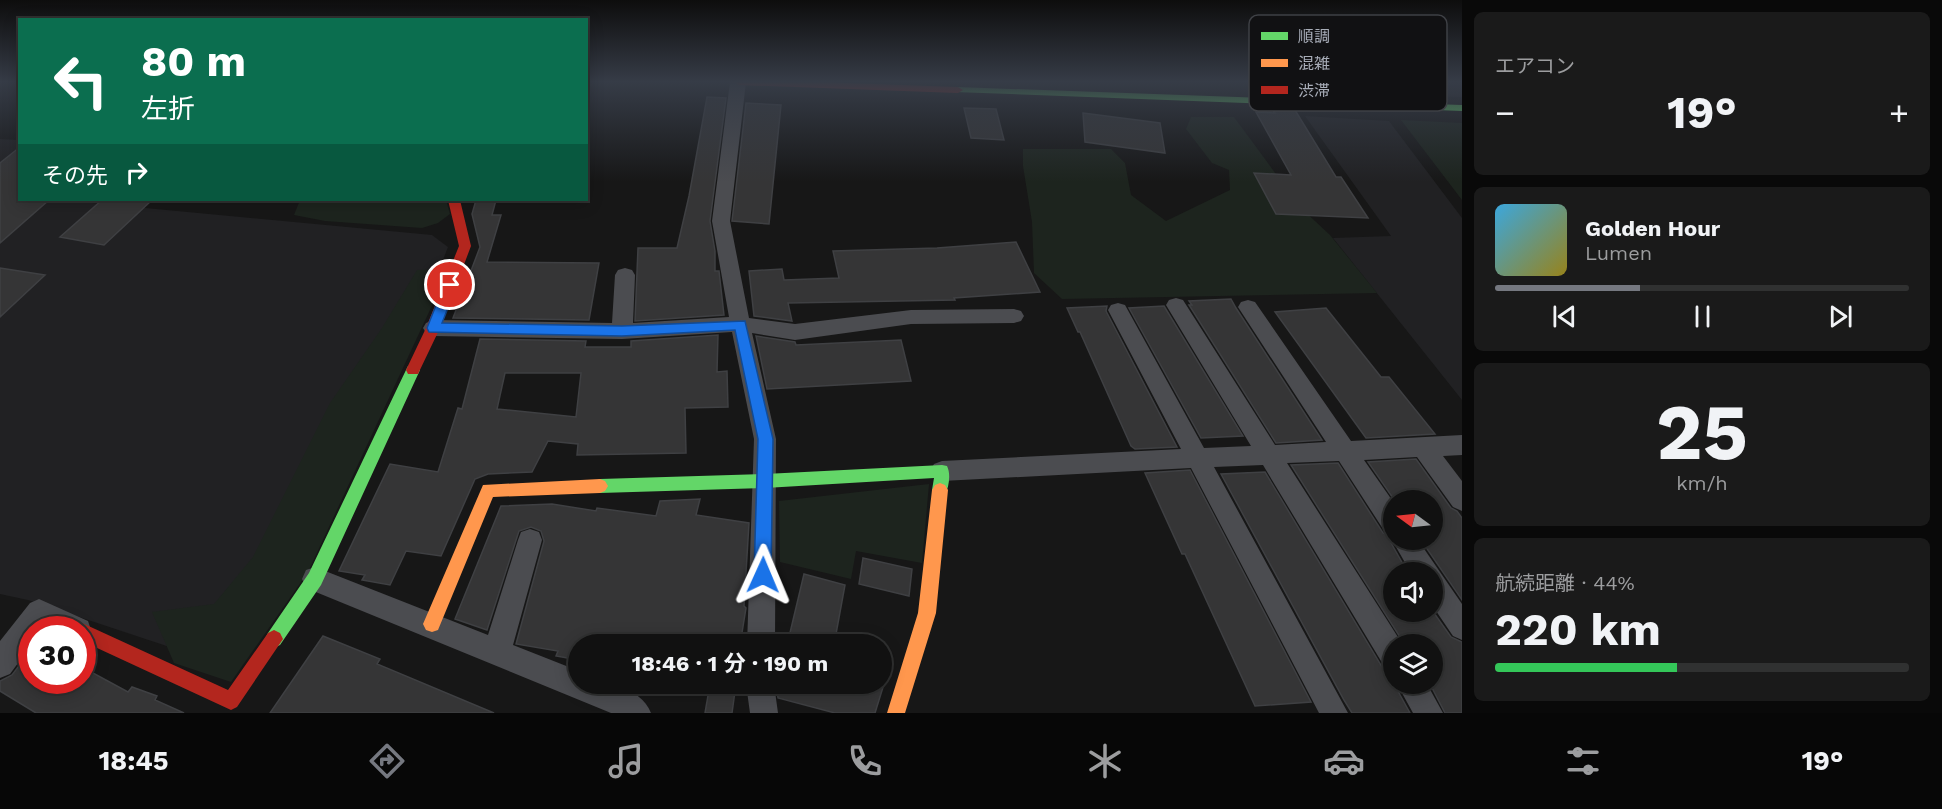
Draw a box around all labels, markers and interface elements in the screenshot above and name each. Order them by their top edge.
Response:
legend [1249,15,1447,111]
text: 順調 [1298,27,1330,46]
text: 80 m [141,37,246,86]
icon: left [42,42,120,120]
text: 混雑 [1298,54,1330,73]
text: エアコン [1495,54,1575,78]
text: 渋滞 [1298,81,1330,100]
text: 19° [1667,86,1737,139]
text: 左折 [141,93,195,125]
text: − [1495,93,1515,132]
text: + [1889,93,1909,132]
icon: right [120,156,153,189]
text: その先 [42,163,108,188]
text: Golden Hour [1585,216,1720,241]
text: Lumen [1585,241,1652,265]
pin [424,259,475,310]
icon: arrive [433,268,466,301]
icon: previous [1548,300,1581,333]
icon: pause [1686,300,1719,333]
icon: next [1824,300,1857,333]
text: 25 [1656,386,1748,478]
text: km/h [1676,471,1728,495]
north arrow [1383,490,1443,550]
map controls [1383,490,1443,694]
position arrow [731,543,795,607]
button: sound [1383,562,1443,622]
text: 航続距離 · 44% [1495,571,1635,595]
text: 220 km [1495,603,1661,656]
speed limit sign: 30 [18,616,96,694]
button: layers [1383,634,1443,694]
text: 18:46 · 1 分 · 190 m [632,651,828,676]
icon: directions [366,740,408,782]
icon: music [605,740,647,782]
icon: phone [844,740,886,782]
icon: climate [1084,740,1126,782]
icon: car [1323,740,1365,782]
icon: filters [1562,740,1604,782]
text: 18:45 [99,745,169,777]
text: 19° [1802,745,1843,777]

